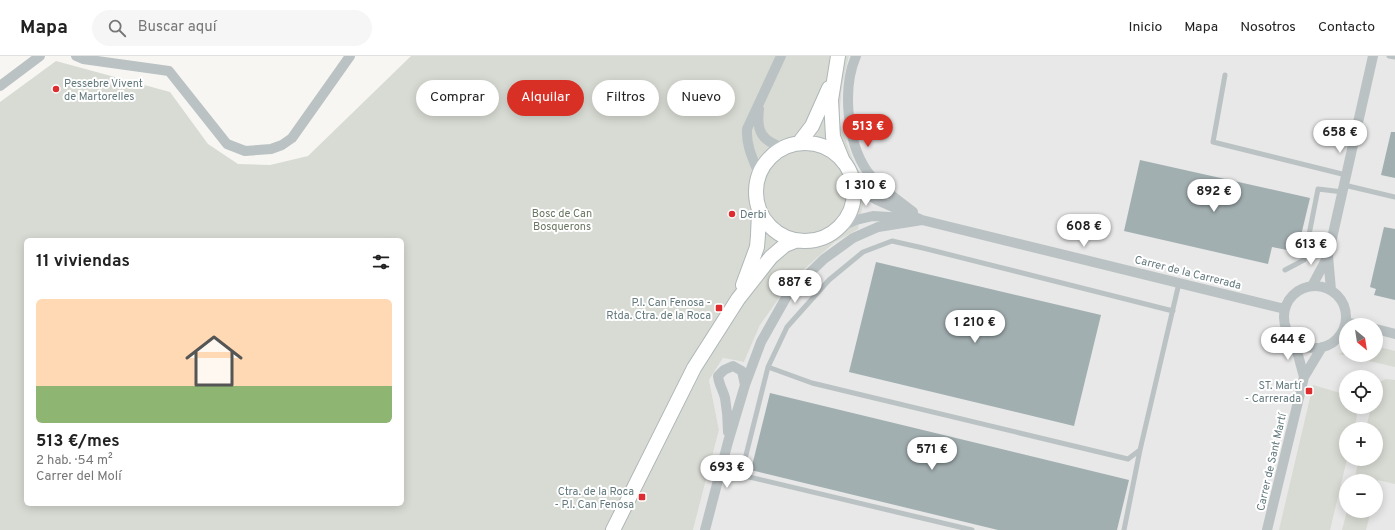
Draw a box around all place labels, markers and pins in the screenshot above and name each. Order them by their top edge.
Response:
place label: Pessebre Vivent de Martorelles [64,77,143,104]
marker: Pessebre Vivent de Martorelles [51,84,61,94]
pin: 513 € [840,114,896,148]
pin: 658 € [1312,120,1368,154]
pin: 1 310 € [829,173,903,207]
pin: 892 € [1186,179,1242,213]
place label: Derbi [740,208,767,222]
marker: Derbi [727,209,737,219]
pin: 608 € [1056,214,1112,248]
pin: 613 € [1283,232,1339,266]
pin: 887 € [767,270,823,304]
place label: P.I. Can Fenosa - Rtda. Ctra. de la Roca [606,296,711,323]
marker: P.I. Can Fenosa - Rtda. Ctra. de la Roca [714,303,724,313]
pin: 1 210 € [938,310,1012,344]
pin: 644 € [1260,327,1316,361]
place label: ST. Martí - Carrerada [1245,379,1302,406]
marker: ST. Martí - Carrerada [1304,386,1314,396]
pin: 571 € [904,437,960,471]
pin: 693 € [699,455,755,489]
place label: Ctra. de la Roca - P.I. Can Fenosa [555,485,634,512]
marker: Ctra. de la Roca - P.I. Can Fenosa [637,492,647,502]

